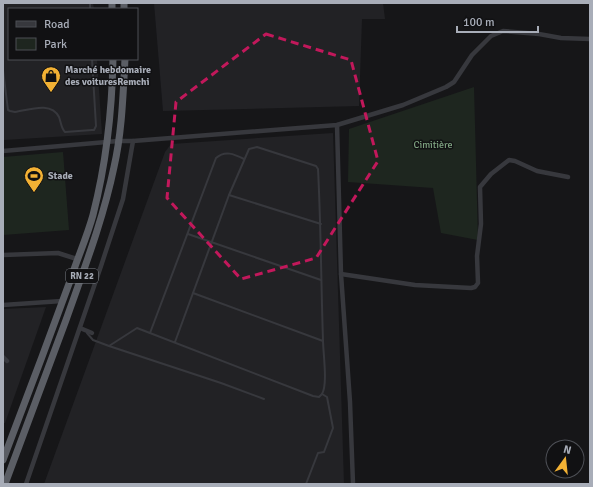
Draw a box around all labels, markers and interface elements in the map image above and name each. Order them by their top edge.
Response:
legend [8,8,138,60]
scale bar [457,8,538,34]
text: 100 m [463,15,495,30]
text: Road [44,17,70,32]
text: Park [44,37,67,52]
place label: Marché hebdomaire des voituresRemchi [65,64,151,88]
shop icon: Marché hebdomaire des voituresRemchi [40,65,62,93]
park label: Cimitière [413,139,453,151]
sports icon: Stade [23,165,45,193]
place label: Stade [48,170,73,182]
road number: RN 22 [66,269,98,283]
north arrow [545,439,585,479]
text: N [562,443,573,457]

